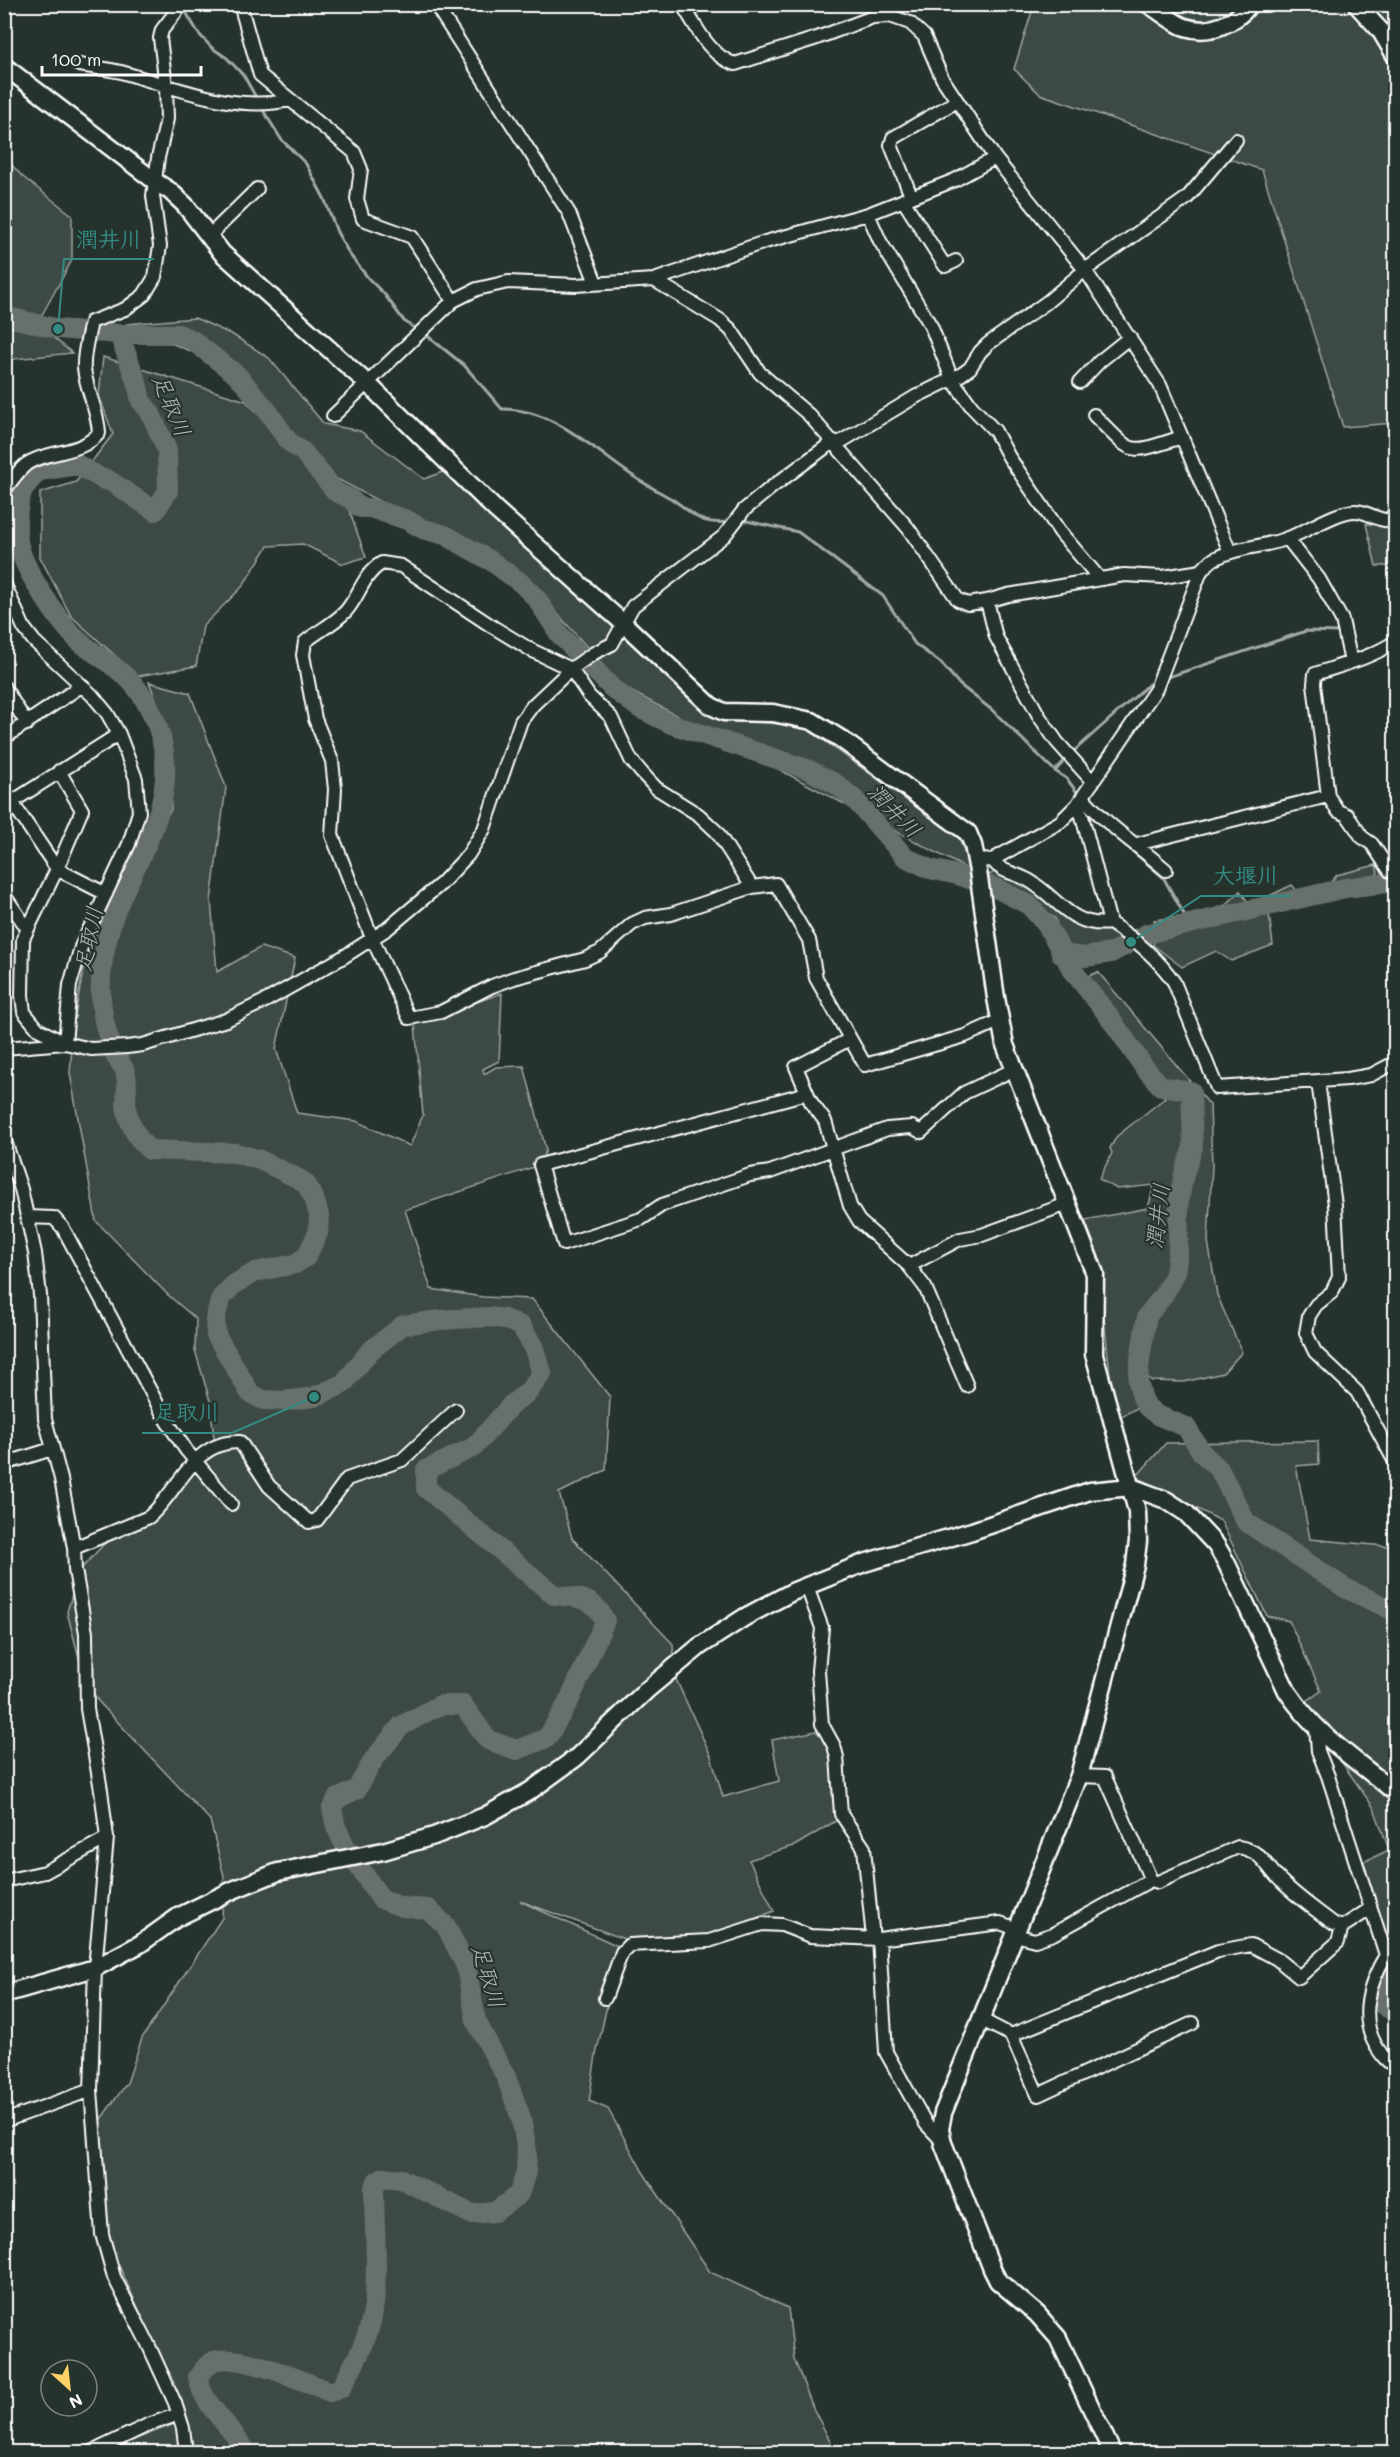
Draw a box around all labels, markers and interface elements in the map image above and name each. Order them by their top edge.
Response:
scale bar [42,39,201,77]
text: 100 m [51,47,101,71]
callout: 潤井川 [64,219,154,259]
text: 潤井川 [76,224,142,253]
water label: 足取川 [146,369,198,441]
water label: 潤井川 [862,776,928,844]
callout: 大堰川 [1201,856,1291,896]
text: 大堰川 [1213,860,1279,889]
water label: 足取川 [67,904,109,974]
water label: 潤井川 [1139,1181,1175,1251]
callout: 足取川 [142,1393,232,1433]
text: 足取川 [154,1397,220,1426]
water label: 足取川 [465,1940,513,2012]
north arrow [39,2358,99,2418]
text: N [66,2390,86,2414]

